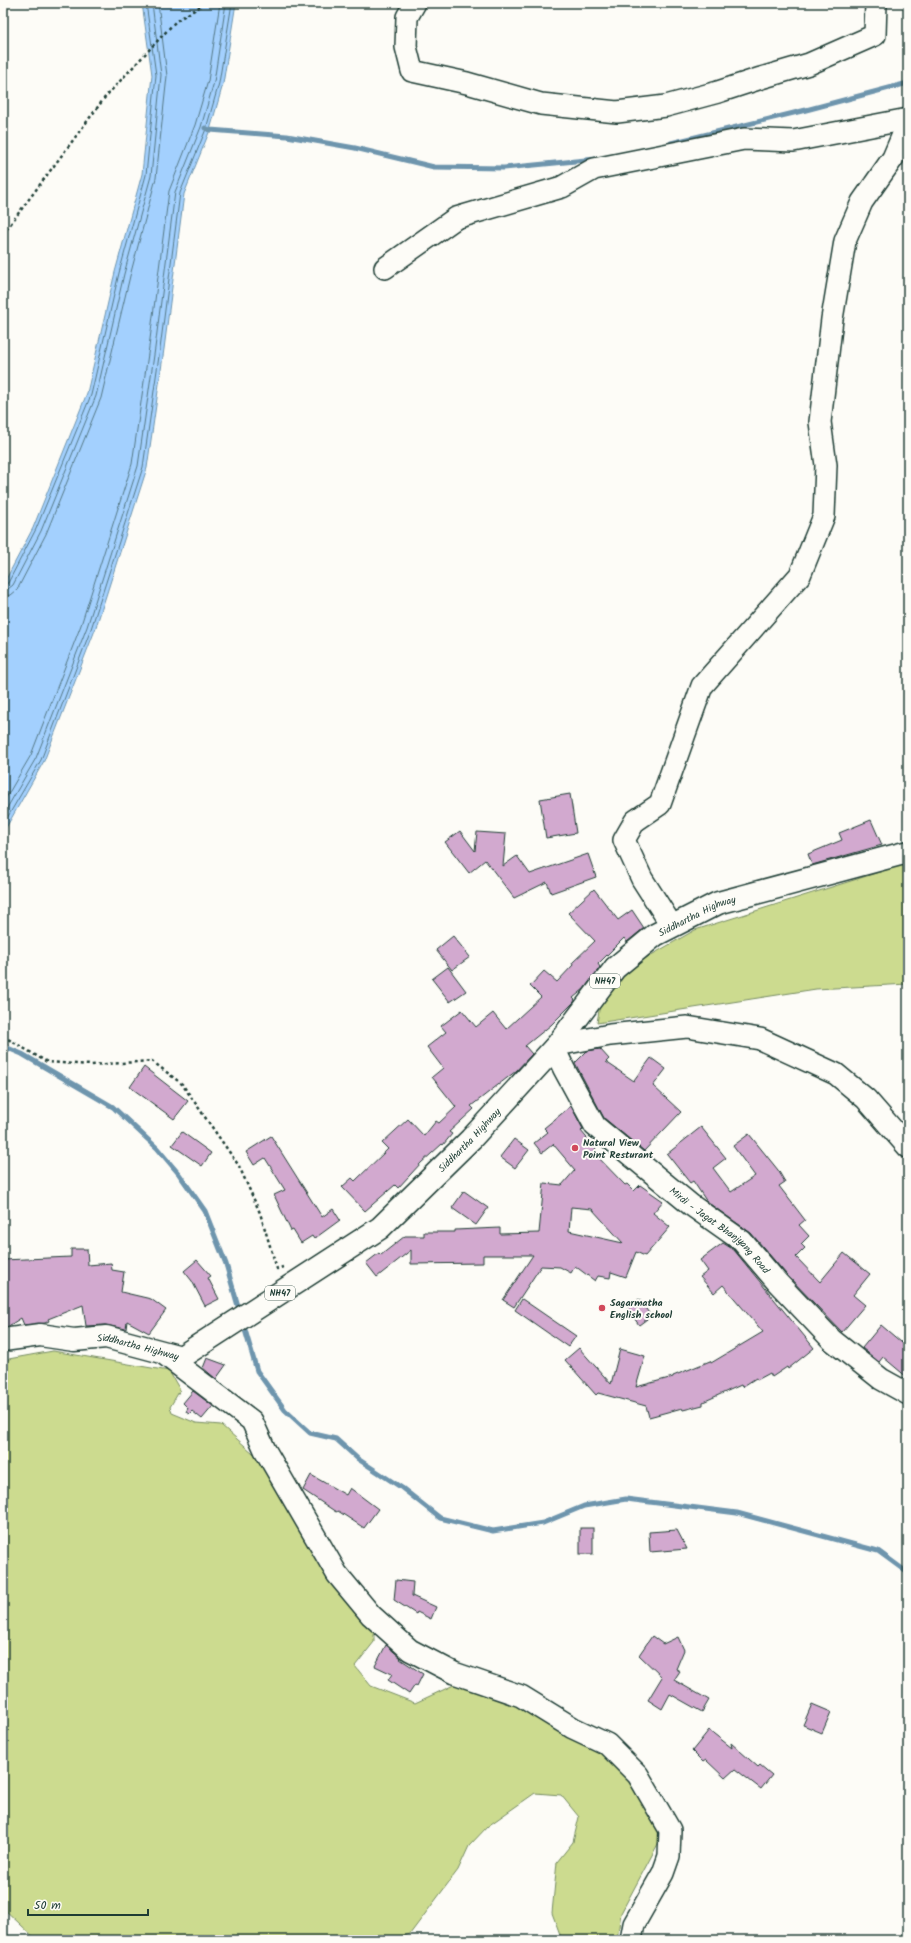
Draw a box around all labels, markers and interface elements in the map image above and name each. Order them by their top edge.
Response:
street label: Siddhartha Highway [656,891,738,941]
road number: NH47 [590,974,620,988]
street label: Siddhartha Highway [435,1104,505,1176]
place label: Natural View Point Resturant [583,1135,654,1163]
marker: Natural View Point Resturant [570,1143,580,1153]
street label: Mirdi - Jagat Bhanjyang Road [666,1183,774,1278]
road number: NH47 [265,1286,295,1300]
place label: Sagarmatha English school [610,1295,673,1323]
marker: Sagarmatha English school [597,1303,607,1313]
street label: Siddhartha Highway [96,1330,181,1365]
scale bar [28,1891,148,1917]
text: 50 m [34,1896,61,1915]

